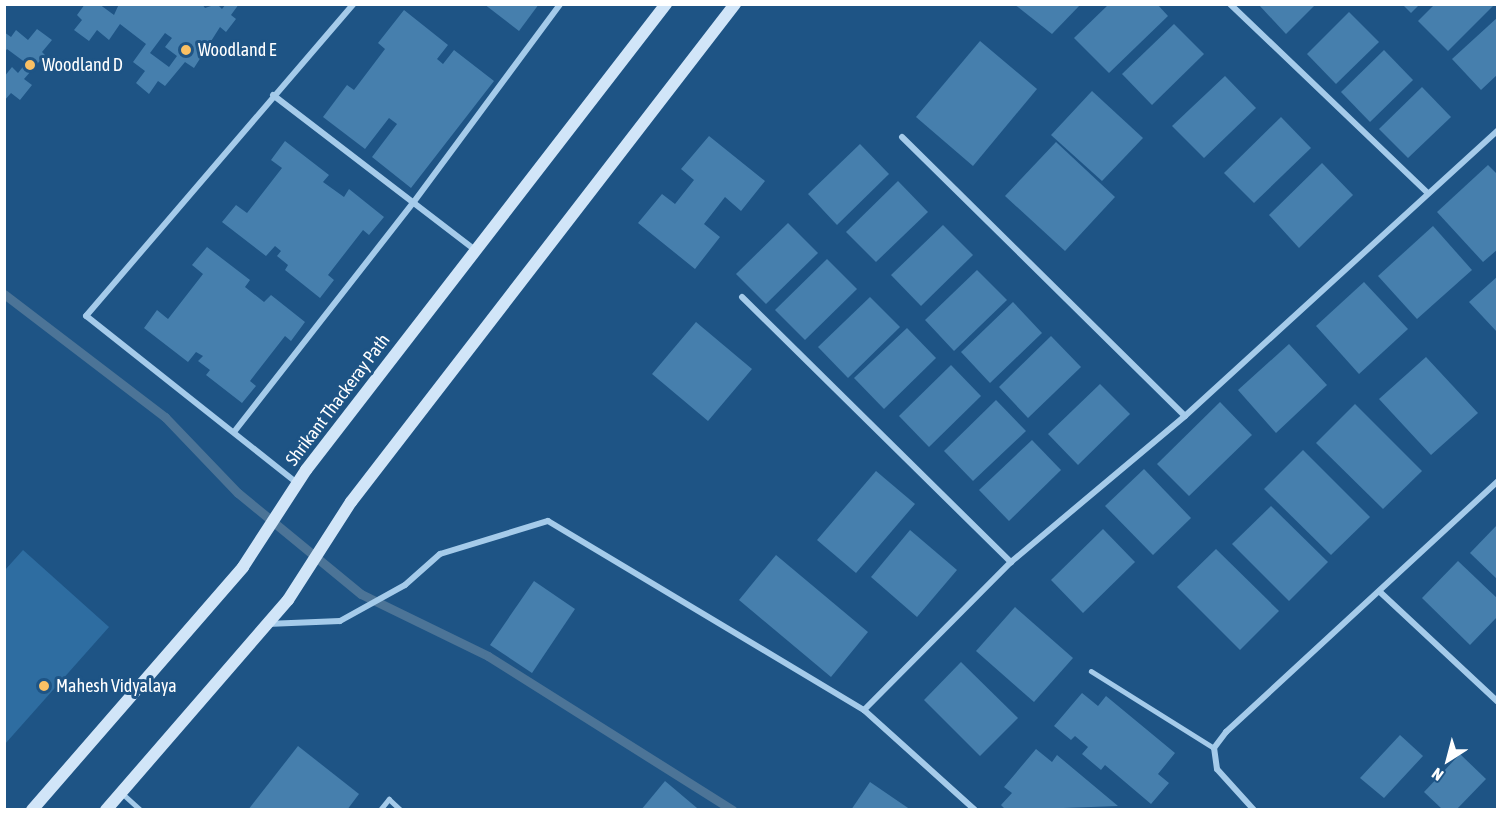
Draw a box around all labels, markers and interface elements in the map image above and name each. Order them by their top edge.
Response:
place label: Woodland E [198,39,276,61]
marker: Woodland E [179,43,193,57]
place label: Woodland D [42,54,123,76]
marker: Woodland D [23,58,37,72]
street label: Shrikant Thackeray Path [281,330,395,470]
place label: Mahesh Vidyalaya [56,675,177,697]
marker: Mahesh Vidyalaya [37,679,51,693]
north arrow [1418,730,1478,790]
text: N [1428,765,1447,785]

